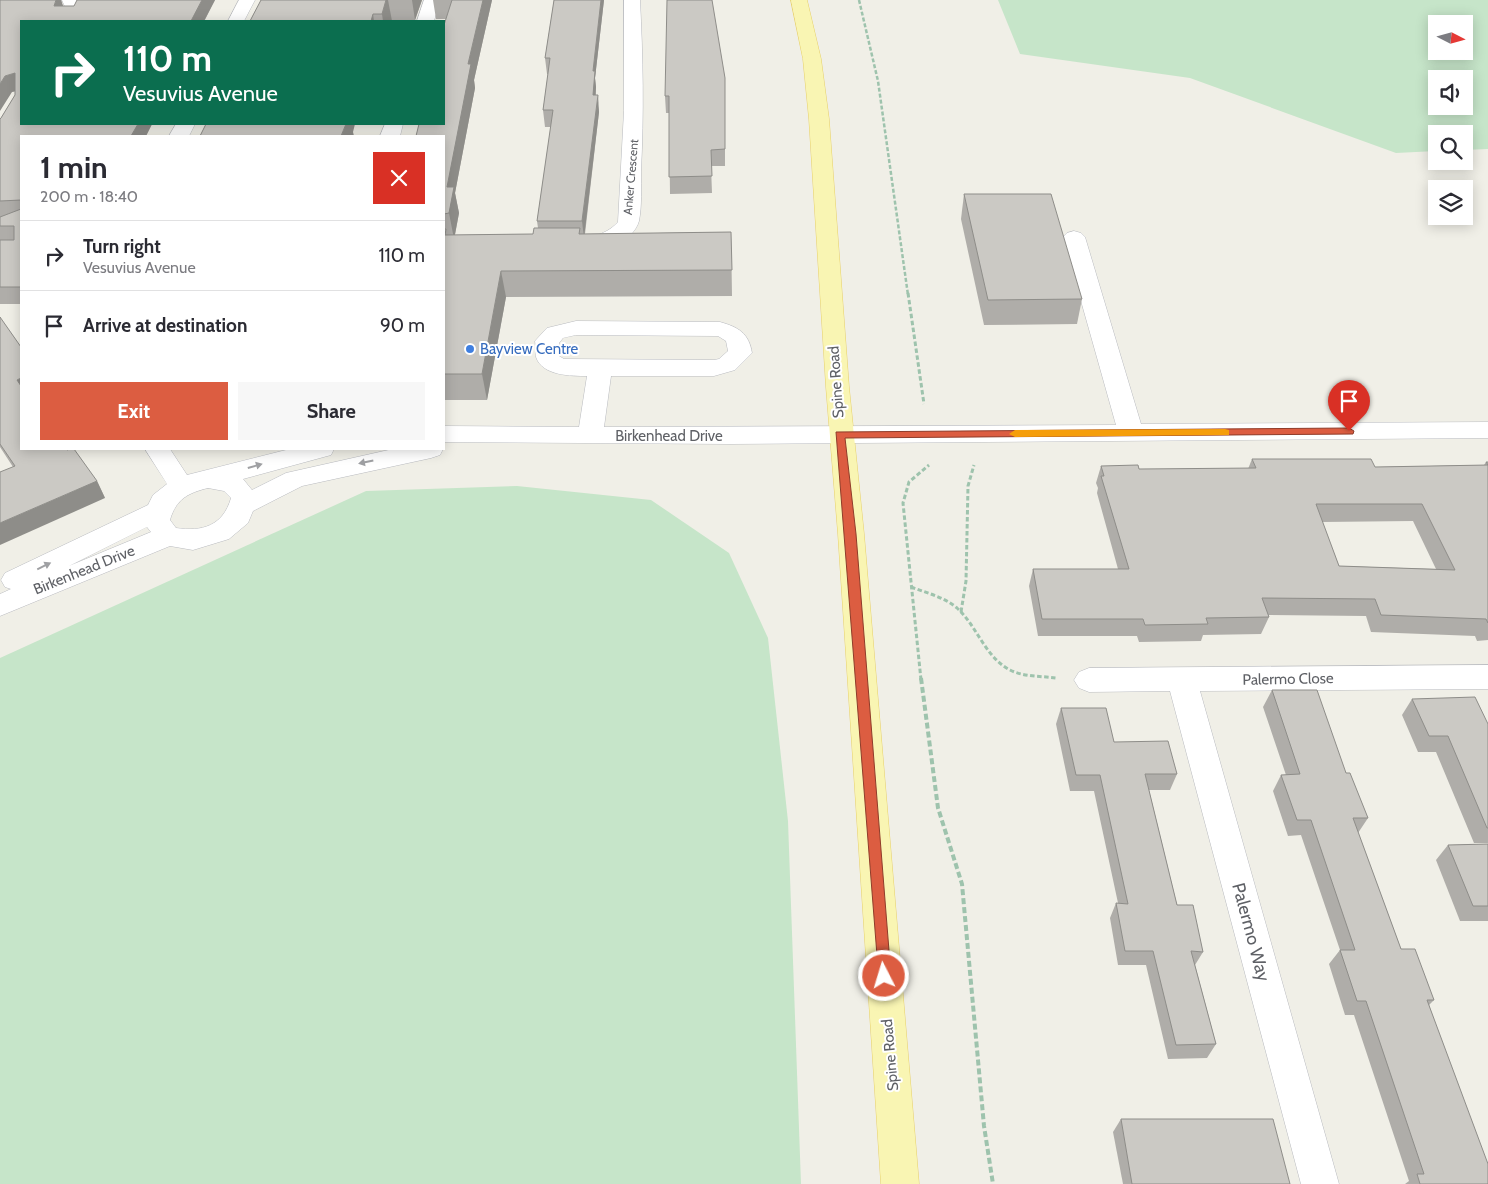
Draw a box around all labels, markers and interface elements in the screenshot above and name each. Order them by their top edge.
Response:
north arrow [1428,15,1472,60]
map controls [1428,15,1473,225]
text: 110 m [123,37,212,80]
icon: right [40,40,105,105]
button: sound [1428,70,1473,115]
text: Vesuvius Avenue [123,80,278,107]
button: search [1428,125,1473,170]
street label: Anker Crescent [620,138,641,216]
text: 1 min [40,149,108,186]
button: close [373,152,425,204]
button: layers [1428,180,1473,225]
text: 200 m · 18:40 [40,187,138,206]
text: Turn right [83,235,161,258]
icon: right [40,242,68,270]
text: 110 m [378,244,425,267]
text: Vesuvius Avenue [83,258,196,277]
icon: arrive [40,312,68,340]
text: Arrive at destination [83,314,247,337]
text: 90 m [380,314,425,337]
place label: Bayview Centre [480,340,578,358]
marker: Bayview Centre [464,343,476,355]
street label: Spine Road [825,345,847,419]
pin [1328,380,1370,431]
button: Exit [40,382,228,440]
button: Share [238,382,425,440]
icon: arrive [1335,387,1363,415]
street label: Birkenhead Drive [615,427,723,445]
one-way arrow [359,458,374,466]
one-way arrow [247,462,262,470]
street label: Birkenhead Drive [31,541,138,599]
one-way arrow [37,562,51,570]
street label: Palermo Close [1242,669,1334,689]
street label: Palermo Way [1227,880,1275,984]
position arrow [857,949,909,1001]
street label: Spine Road [878,1018,902,1092]

